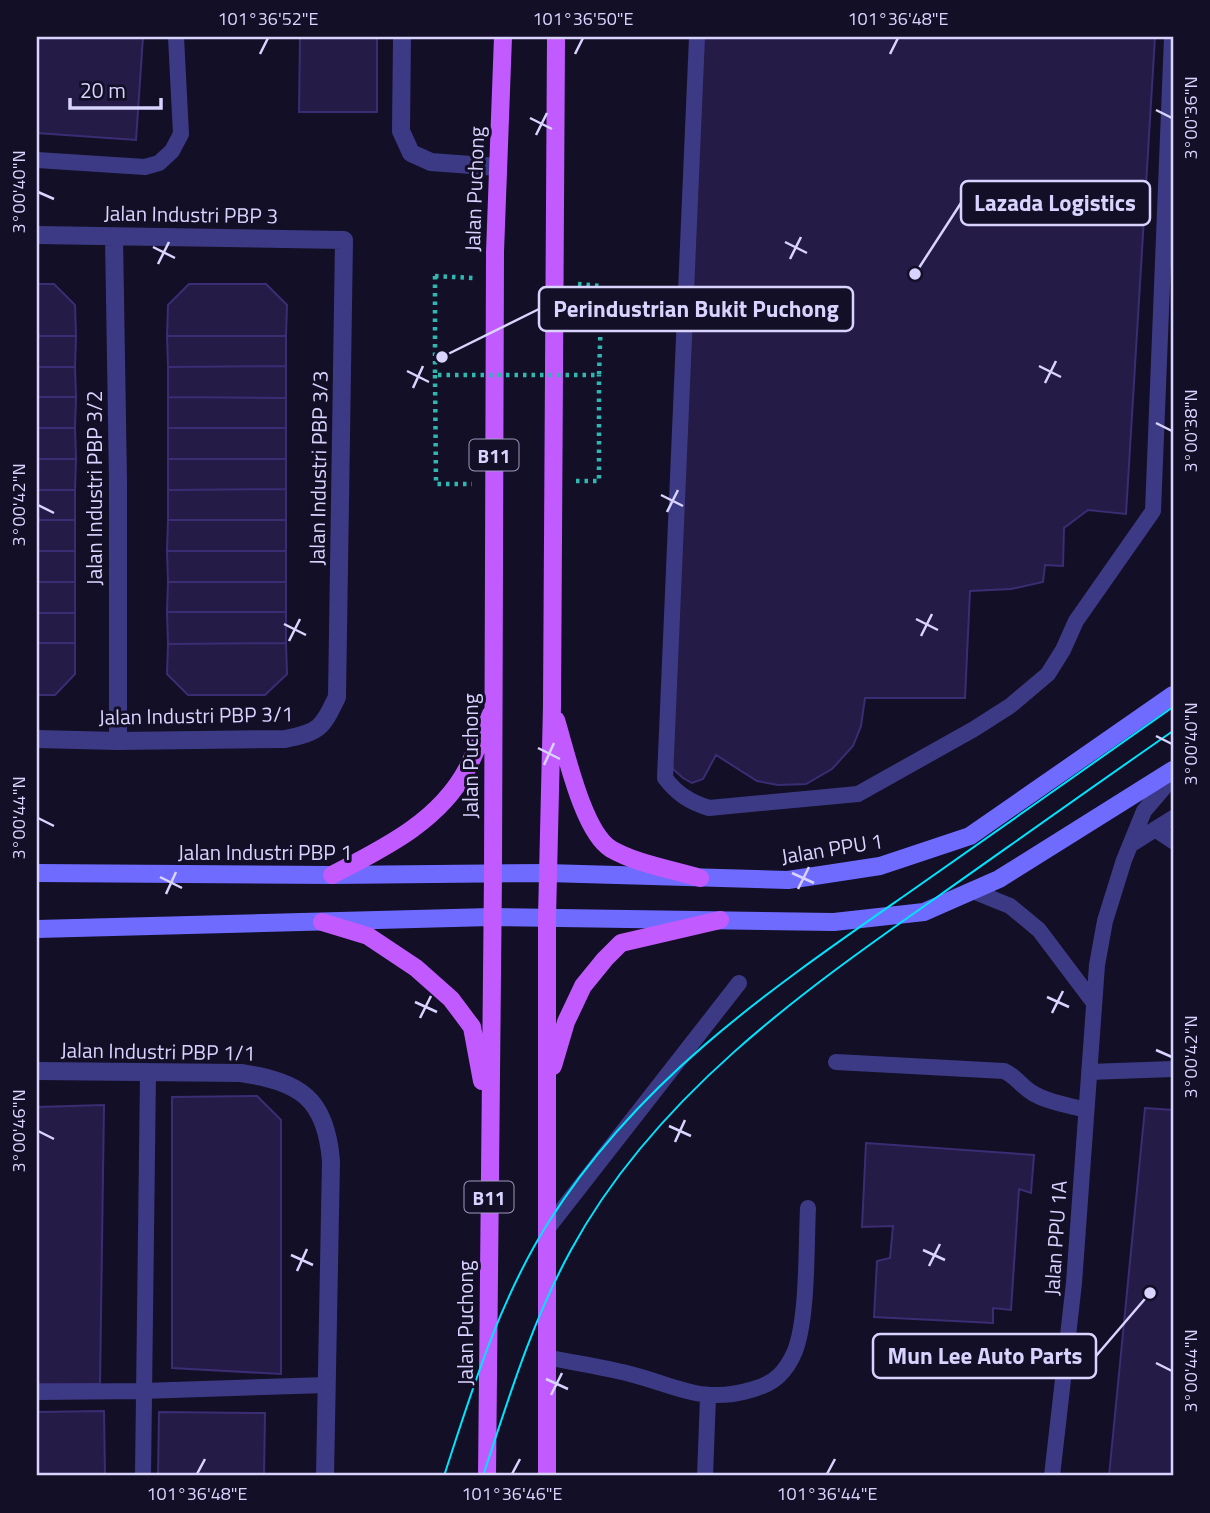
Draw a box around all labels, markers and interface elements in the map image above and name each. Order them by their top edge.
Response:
text: 101°36'52"E [217,5,319,32]
text: 101°36'50"E [532,5,634,32]
text: 101°36'48"E [847,5,949,32]
scale bar [70,66,161,110]
text: 20 m [80,74,126,106]
text: 3°00'36"N [1177,76,1204,160]
street label: Jalan Puchong [456,126,492,252]
text: 3°00'40"N [5,150,32,234]
callout: Lazada Logistics [961,181,1150,225]
text: Lazada Logistics [974,185,1136,220]
street label: Jalan Industri PBP 3 [104,196,278,232]
callout: Perindustrian Bukit Puchong [539,287,853,331]
text: Perindustrian Bukit Puchong [553,291,839,326]
street label: Jalan Industri PBP 3/3 [300,370,336,566]
text: 3°00'38"N [1177,389,1204,473]
street label: Jalan Industri PBP 3/2 [78,391,110,585]
road number: B11 [470,440,518,470]
text: 3°00'42"N [5,463,32,547]
street label: Jalan Puchong [454,693,486,819]
street label: Jalan Industri PBP 3/1 [98,697,294,733]
text: 3°00'40"N [1177,702,1204,786]
text: 3°00'44"N [5,776,32,860]
street label: Jalan PPU 1 [779,824,885,872]
street label: Jalan Industri PBP 1 [178,836,352,868]
text: 3°00'42"N [1177,1015,1204,1099]
street label: Jalan Industri PBP 1/1 [60,1033,256,1069]
text: 3°00'46"N [5,1089,32,1173]
street label: Jalan PPU 1A [1035,1179,1075,1297]
road number: B11 [464,1182,514,1212]
street label: Jalan Puchong [449,1260,481,1386]
text: 3°00'44"N [1177,1329,1204,1413]
callout: Mun Lee Auto Parts [873,1334,1096,1378]
text: Mun Lee Auto Parts [888,1338,1083,1373]
text: 101°36'48"E [146,1480,248,1507]
text: 101°36'46"E [461,1480,563,1507]
text: 101°36'44"E [776,1480,878,1507]

